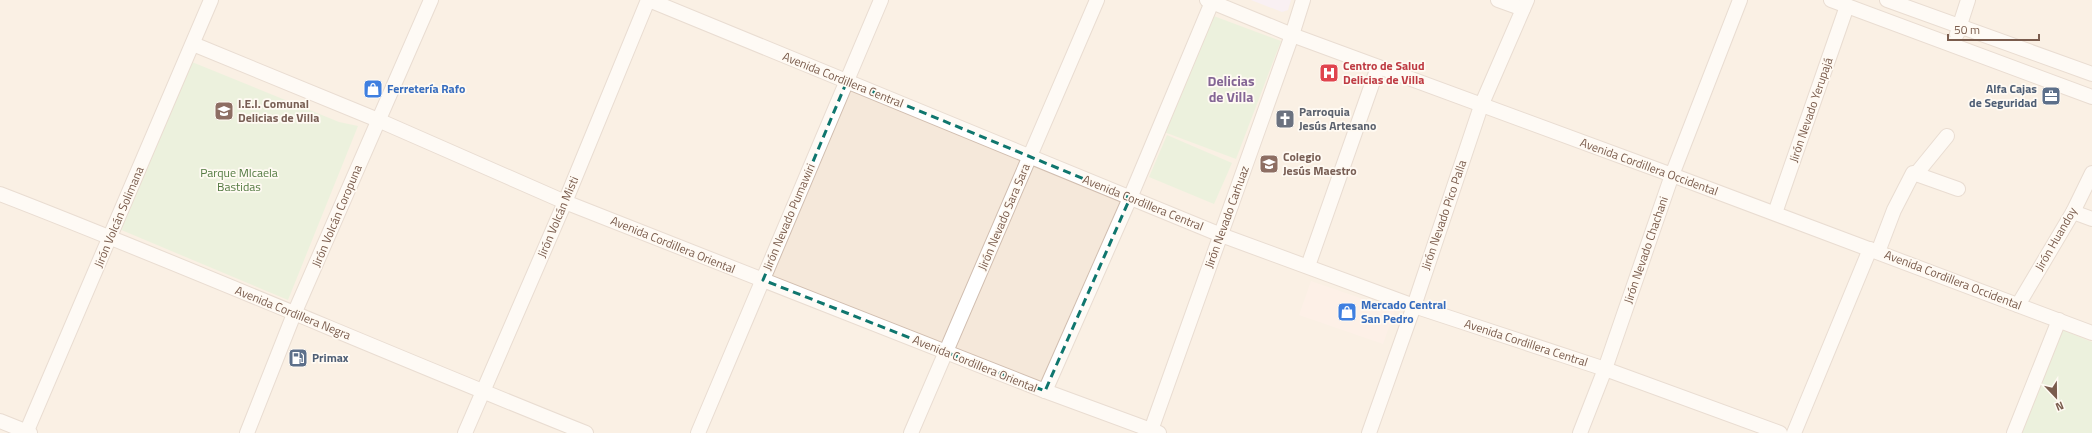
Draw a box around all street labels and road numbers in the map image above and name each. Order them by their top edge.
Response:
street label: Avenida Cordillera Central [780,47,906,112]
street label: Jirón Nevado Yerupajá [1784,55,1837,165]
street label: Avenida Cordillera Occidental [1578,133,1721,200]
street label: Jirón Nevado Pico Palla [1416,157,1471,272]
street label: Jirón Nevado Pumawiri [757,160,820,273]
street label: Jirón Nevado Sara Sara [972,160,1035,273]
street label: Jirón Volcán Coropuna [306,162,367,270]
street label: Jirón Volcán Solimana [89,163,148,270]
street label: Jirón Nevado Carhuaz [1199,163,1254,271]
street label: Avenida Cordillera Central [1080,170,1206,235]
street label: Jirón Volcán Misti [532,173,583,260]
street label: Jirón Nevado Chachani [1618,194,1673,306]
street label: Jirón Huandoy [2030,203,2082,274]
street label: Avenida Cordillera Oriental [608,211,738,278]
street label: Avenida Cordillera Occidental [1882,245,2025,314]
street label: Avenida Cordillera Negra [232,281,354,344]
street label: Avenida Cordillera Central [1462,314,1590,371]
street label: Avenida Cordillera Oriental [910,330,1040,397]

